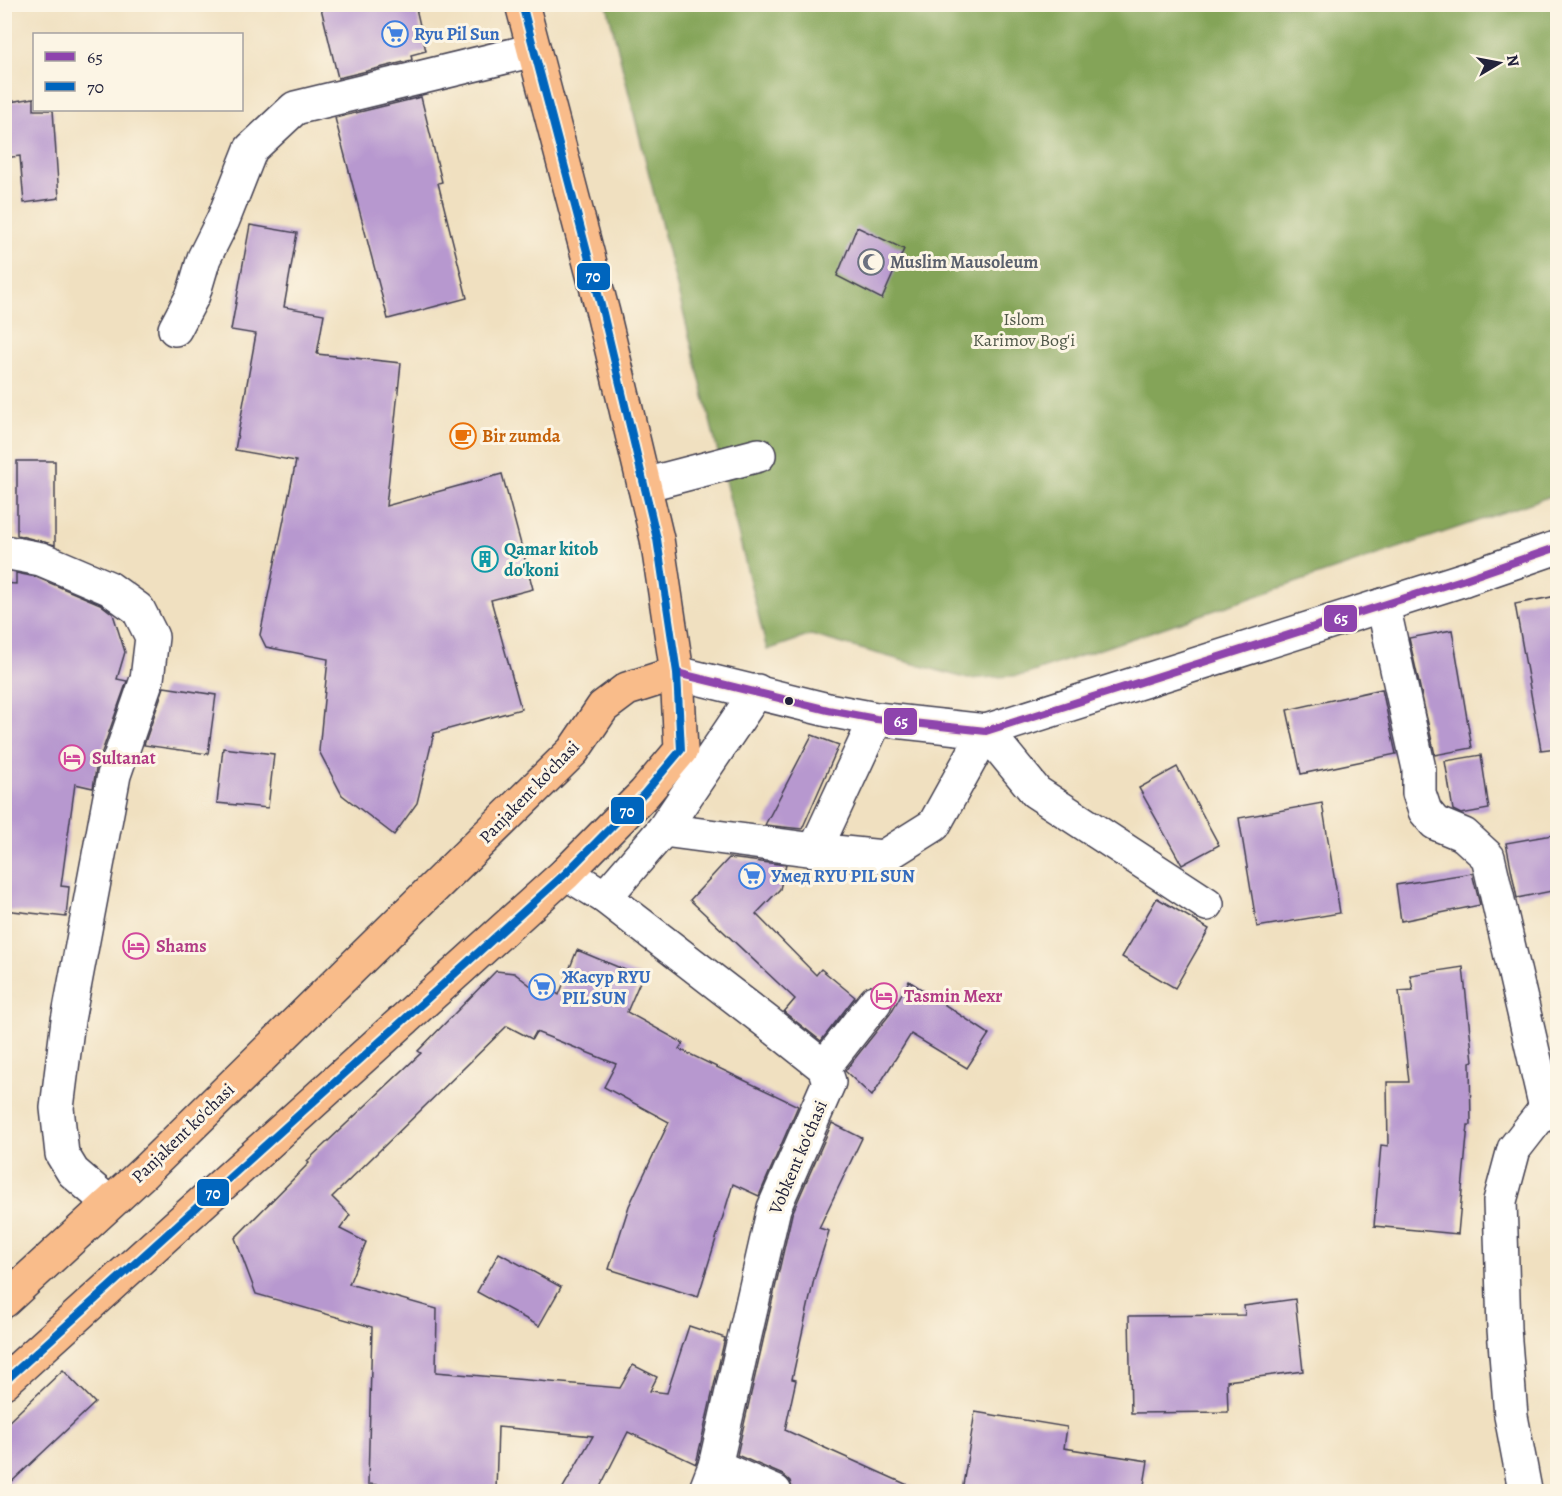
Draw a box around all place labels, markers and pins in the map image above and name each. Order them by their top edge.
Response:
supermarket icon: Ryu Pil Sun [380,19,410,49]
place label: Ryu Pil Sun [414,22,500,46]
mosque icon: Muslim Mausoleum [856,247,886,277]
place label: Muslim Mausoleum [890,250,1038,274]
cafe icon: Bir zumda [448,421,478,451]
place label: Bir zumda [482,424,561,448]
place label: Qamar kitob do'koni [504,537,598,582]
building icon: Qamar kitob do'koni [470,544,500,574]
unlabelled marker [783,695,795,707]
hotel icon: Sultanat [57,743,87,773]
place label: Sultanat [92,746,156,770]
supermarket icon: Умед RYU PIL SUN [737,861,767,891]
place label: Умед RYU PIL SUN [771,864,915,888]
hotel icon: Shams [121,931,151,961]
place label: Shams [156,934,207,958]
place label: Жасур RYU PIL SUN [562,965,651,1010]
supermarket icon: Жасур RYU PIL SUN [527,972,557,1002]
hotel icon: Tasmin Mexr [869,981,899,1011]
place label: Tasmin Mexr [904,984,1003,1008]

